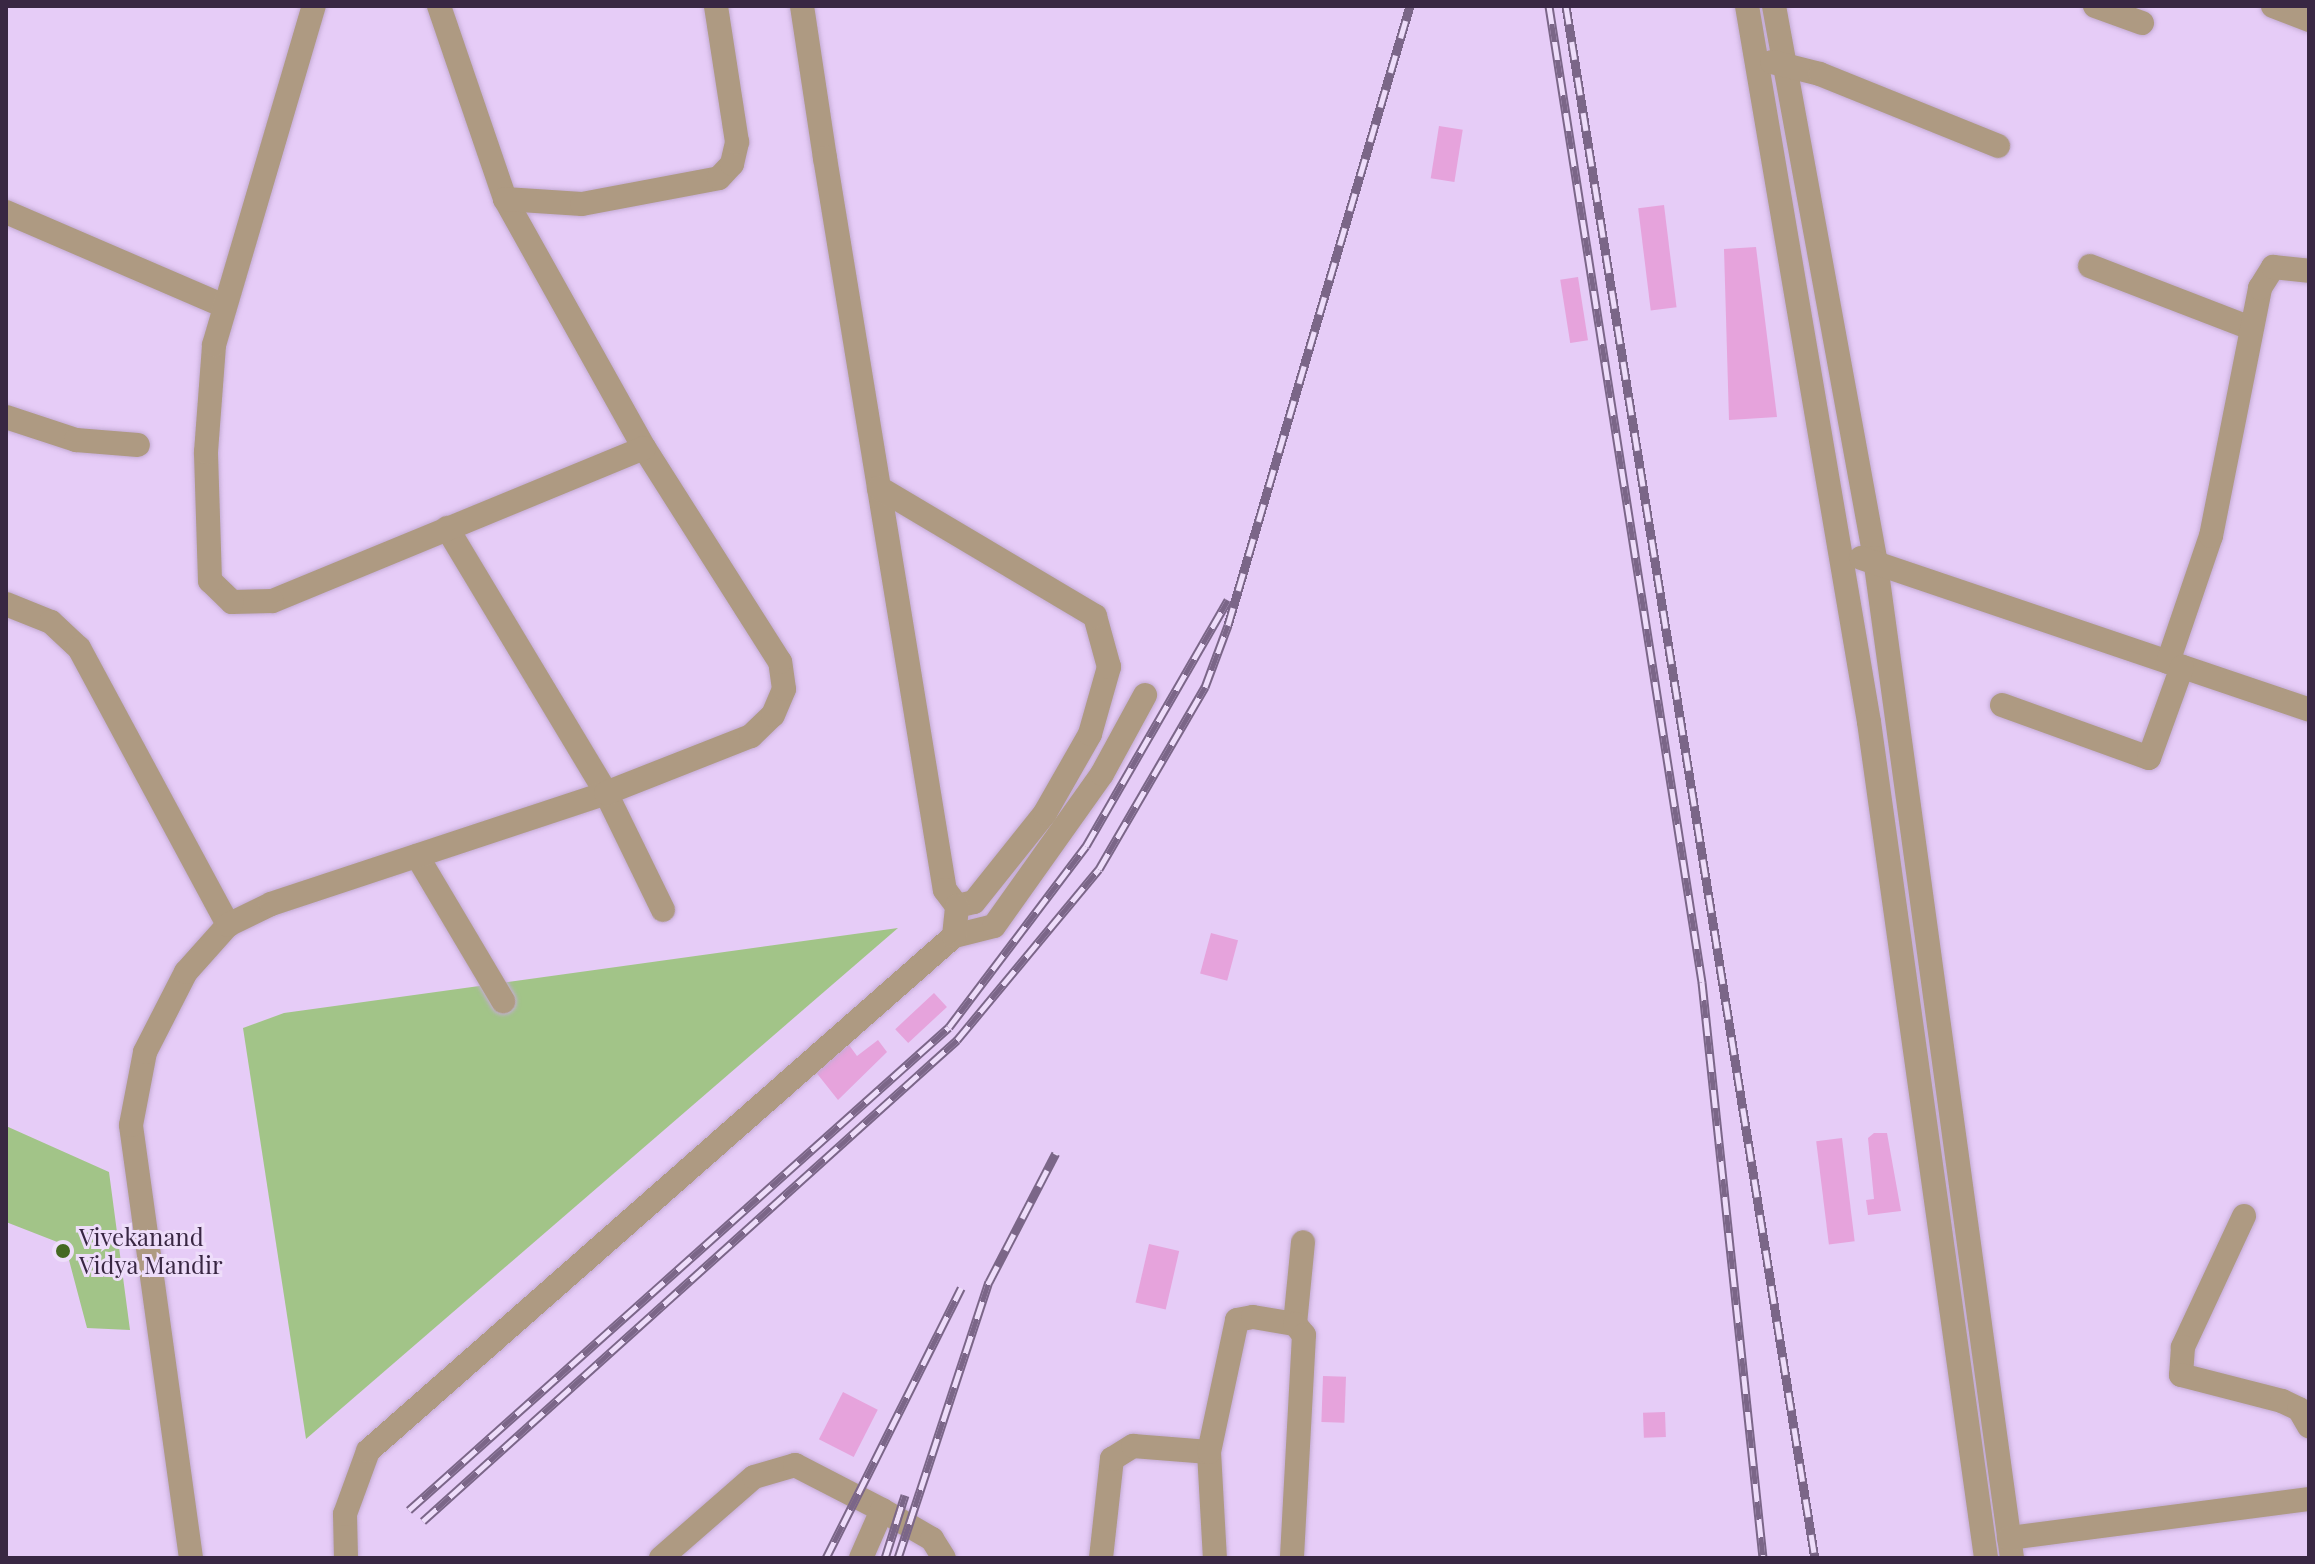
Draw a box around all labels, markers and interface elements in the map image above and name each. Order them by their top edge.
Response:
place label: Vivekanand Vidya Mandir [79,1223,223,1279]
marker: Vivekanand Vidya Mandir [54,1242,72,1260]

